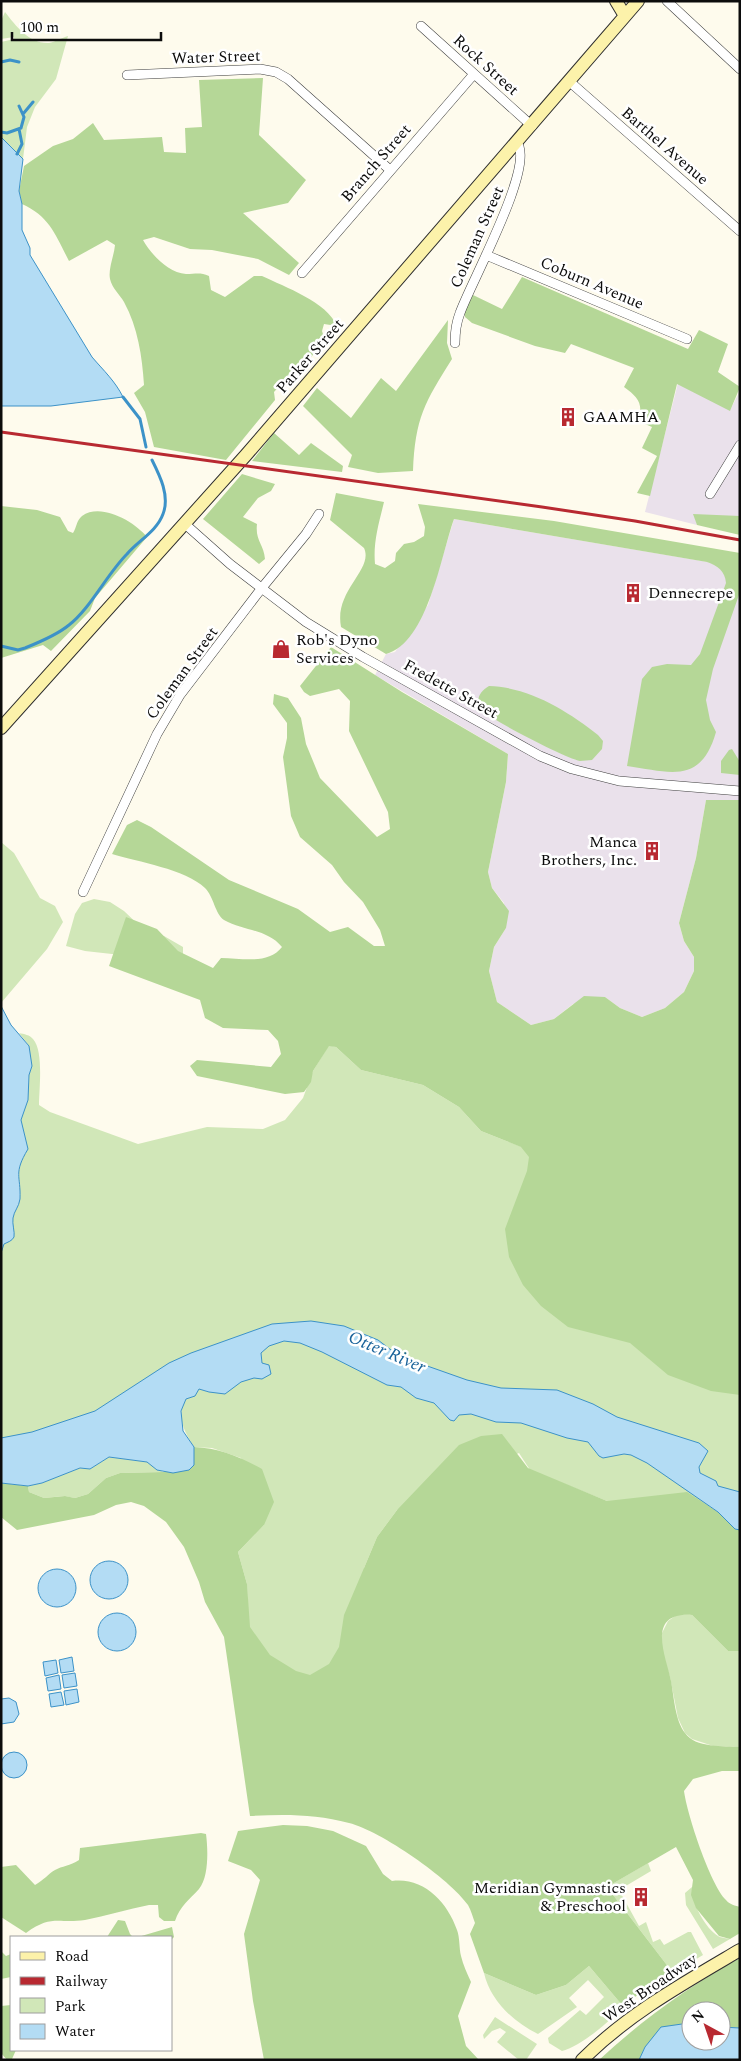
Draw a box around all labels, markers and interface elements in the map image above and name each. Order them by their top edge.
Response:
scale bar [12,10,161,42]
text: 100 m [20,16,59,39]
street label: Rock Street [448,29,525,102]
street label: Water Street [171,43,261,71]
street label: Barthel Avenue [616,101,714,191]
street label: Branch Street [335,118,417,208]
street label: Coleman Street [444,182,510,292]
street label: Coburn Avenue [536,250,648,316]
street label: Parker Street [271,313,350,399]
place label: GAAMHA [583,405,659,429]
building icon: GAAMHA [557,406,579,428]
place label: Dennecrepe [648,581,733,605]
building icon: Dennecrepe [622,582,644,604]
street label: Coleman Street [140,621,224,724]
place label: Rob's Dyno Services [296,628,377,670]
shop icon: Rob's Dyno Services [270,638,292,660]
street label: Fredette Street [399,653,503,725]
place label: Manca Brothers, Inc. [541,830,637,872]
building icon: Manca Brothers, Inc. [641,840,663,862]
water label: Otter River [344,1324,431,1381]
place label: Meridian Gymnastics & Preschool [474,1876,626,1918]
building icon: Meridian Gymnastics & Preschool [630,1886,652,1908]
legend [10,1936,172,2051]
text: Road [55,1945,89,1968]
street label: West Broadway [598,1947,703,2029]
text: Railway [55,1970,108,1993]
text: Park [55,1995,86,2018]
north arrow [681,2001,731,2051]
text: N [687,2005,709,2028]
text: Water [55,2020,95,2043]

